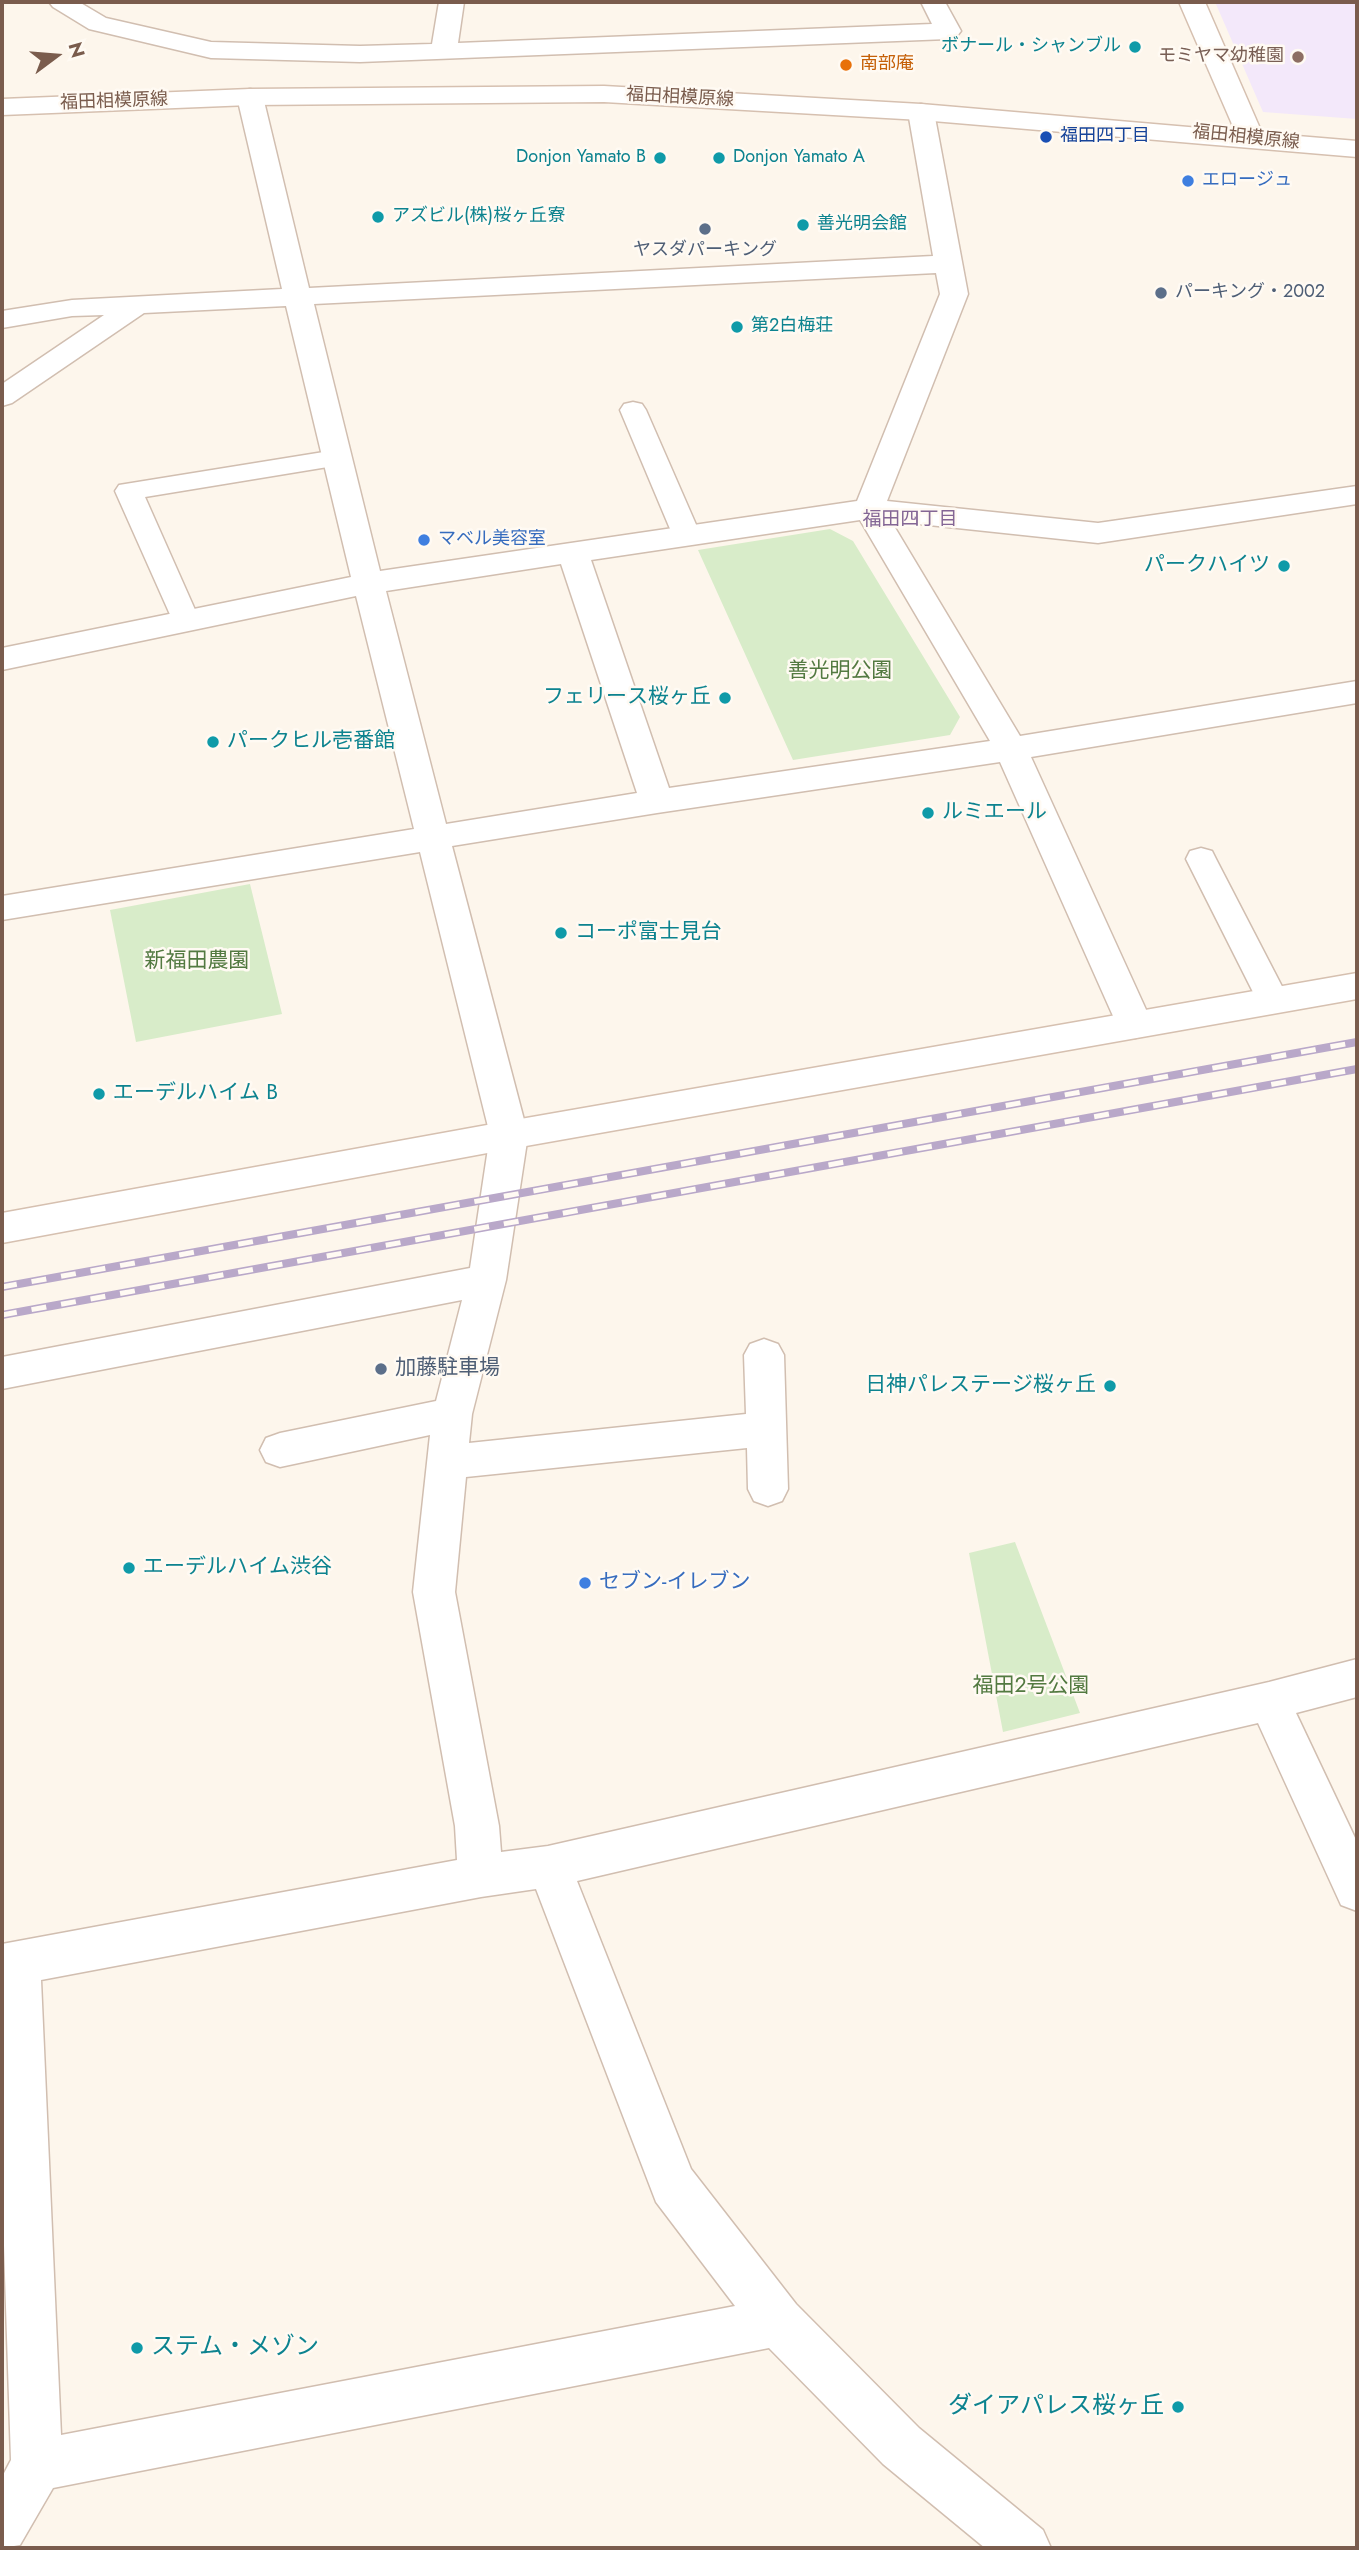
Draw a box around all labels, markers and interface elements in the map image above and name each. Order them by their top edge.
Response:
north arrow [21,21,91,91]
place label: ボナール・シャンブル [941,36,1121,58]
text: N [62,39,92,61]
marker: ボナール・シャンブル [1127,39,1143,55]
place label: モミヤマ幼稚園 [1158,46,1284,68]
marker: モミヤマ幼稚園 [1290,49,1306,65]
place label: 南部庵 [860,54,914,76]
marker: 南部庵 [838,57,854,73]
street label: 福田相模原線 [626,84,734,112]
street label: 福田相模原線 [60,89,168,115]
street label: 福田相模原線 [1191,122,1301,154]
place label: 福田四丁目 [1060,126,1150,148]
marker: 福田四丁目 [1038,129,1054,145]
place label: Donjon Yamato B [516,147,646,169]
place label: Donjon Yamato A [733,147,865,169]
marker: Donjon Yamato B [652,150,668,166]
marker: Donjon Yamato A [711,150,727,166]
place label: エロージュ [1202,170,1292,192]
marker: エロージュ [1180,173,1196,189]
place label: アズビル(株)桜ヶ丘寮 [392,206,565,228]
marker: アズビル(株)桜ヶ丘寮 [370,209,386,225]
place label: 善光明会館 [817,214,907,236]
marker: 善光明会館 [795,217,811,233]
marker: ヤスダパーキング [697,221,713,237]
place label: ヤスダパーキング [633,240,777,262]
place label: パーキング・2002 [1175,282,1325,304]
marker: パーキング・2002 [1153,285,1169,301]
place label: 第2白梅荘 [751,316,833,338]
marker: 第2白梅荘 [729,319,745,335]
district label: 福田四丁目 [863,509,957,531]
place label: マベル美容室 [438,529,546,551]
marker: マベル美容室 [416,532,432,548]
place label: パークハイツ [1144,553,1270,579]
marker: パークハイツ [1276,558,1292,574]
park label: 善光明公園 [788,659,892,685]
place label: フェリース桜ヶ丘 [543,685,711,711]
marker: フェリース桜ヶ丘 [717,690,733,706]
place label: パークヒル壱番館 [227,729,395,755]
marker: パークヒル壱番館 [205,734,221,750]
place label: ルミエール [942,800,1047,826]
marker: ルミエール [920,805,936,821]
place label: コーポ富士見台 [575,920,722,946]
marker: コーポ富士見台 [553,925,569,941]
park label: 新福田農園 [145,949,249,975]
place label: エーデルハイム B [113,1081,278,1107]
marker: エーデルハイム B [91,1086,107,1102]
place label: 加藤駐車場 [395,1356,500,1382]
marker: 加藤駐車場 [373,1361,389,1377]
place label: 日神パレステージ桜ヶ丘 [865,1373,1096,1399]
marker: 日神パレステージ桜ヶ丘 [1102,1378,1118,1394]
place label: エーデルハイム渋谷 [143,1555,332,1581]
marker: エーデルハイム渋谷 [121,1560,137,1576]
place label: セブン-イレブン [599,1570,750,1596]
marker: セブン-イレブン [577,1575,593,1591]
park label: 福田2号公園 [973,1674,1089,1700]
place label: ステム・メゾン [151,2334,319,2362]
marker: ステム・メゾン [129,2340,145,2356]
place label: ダイアパレス桜ヶ丘 [948,2393,1164,2421]
marker: ダイアパレス桜ヶ丘 [1170,2399,1186,2415]

